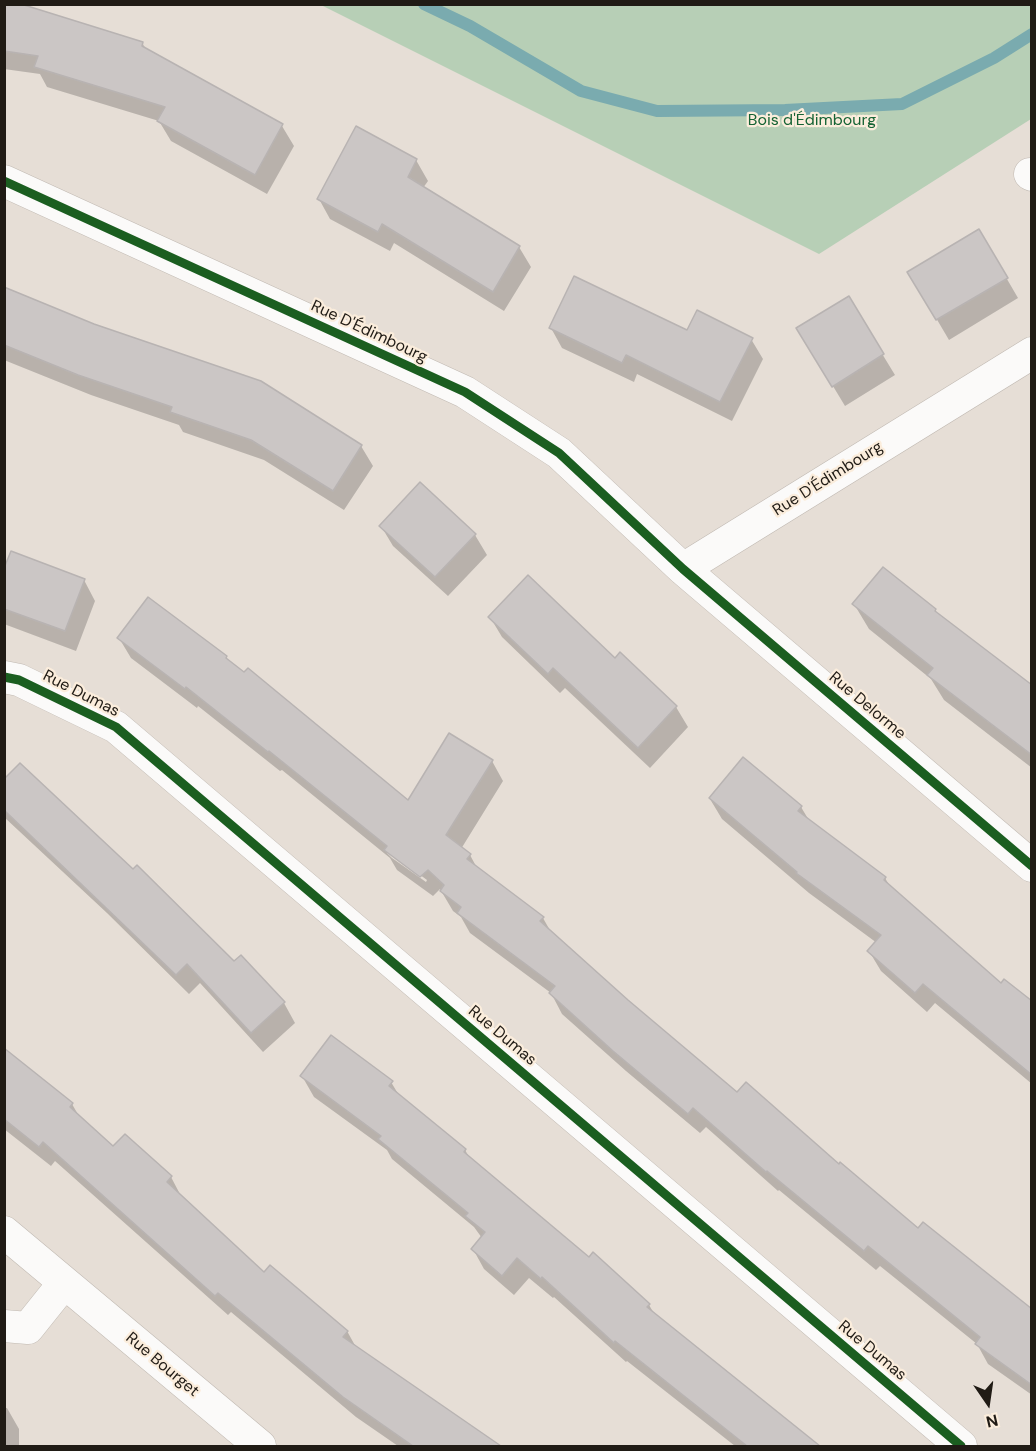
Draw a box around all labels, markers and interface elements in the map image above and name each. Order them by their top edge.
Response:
park label: Bois d'Édimbourg [748,111,876,131]
street label: Rue D'Édimbourg [308,297,430,367]
street label: Rue D'Édimbourg [769,437,887,521]
street label: Rue Dumas [40,667,122,721]
street label: Rue Delorme [825,668,909,744]
street label: Rue Dumas [464,1002,540,1070]
street label: Rue Dumas [834,1317,910,1385]
street label: Rue Bourget [121,1329,203,1401]
north arrow [958,1373,1018,1433]
text: N [984,1409,1000,1433]

